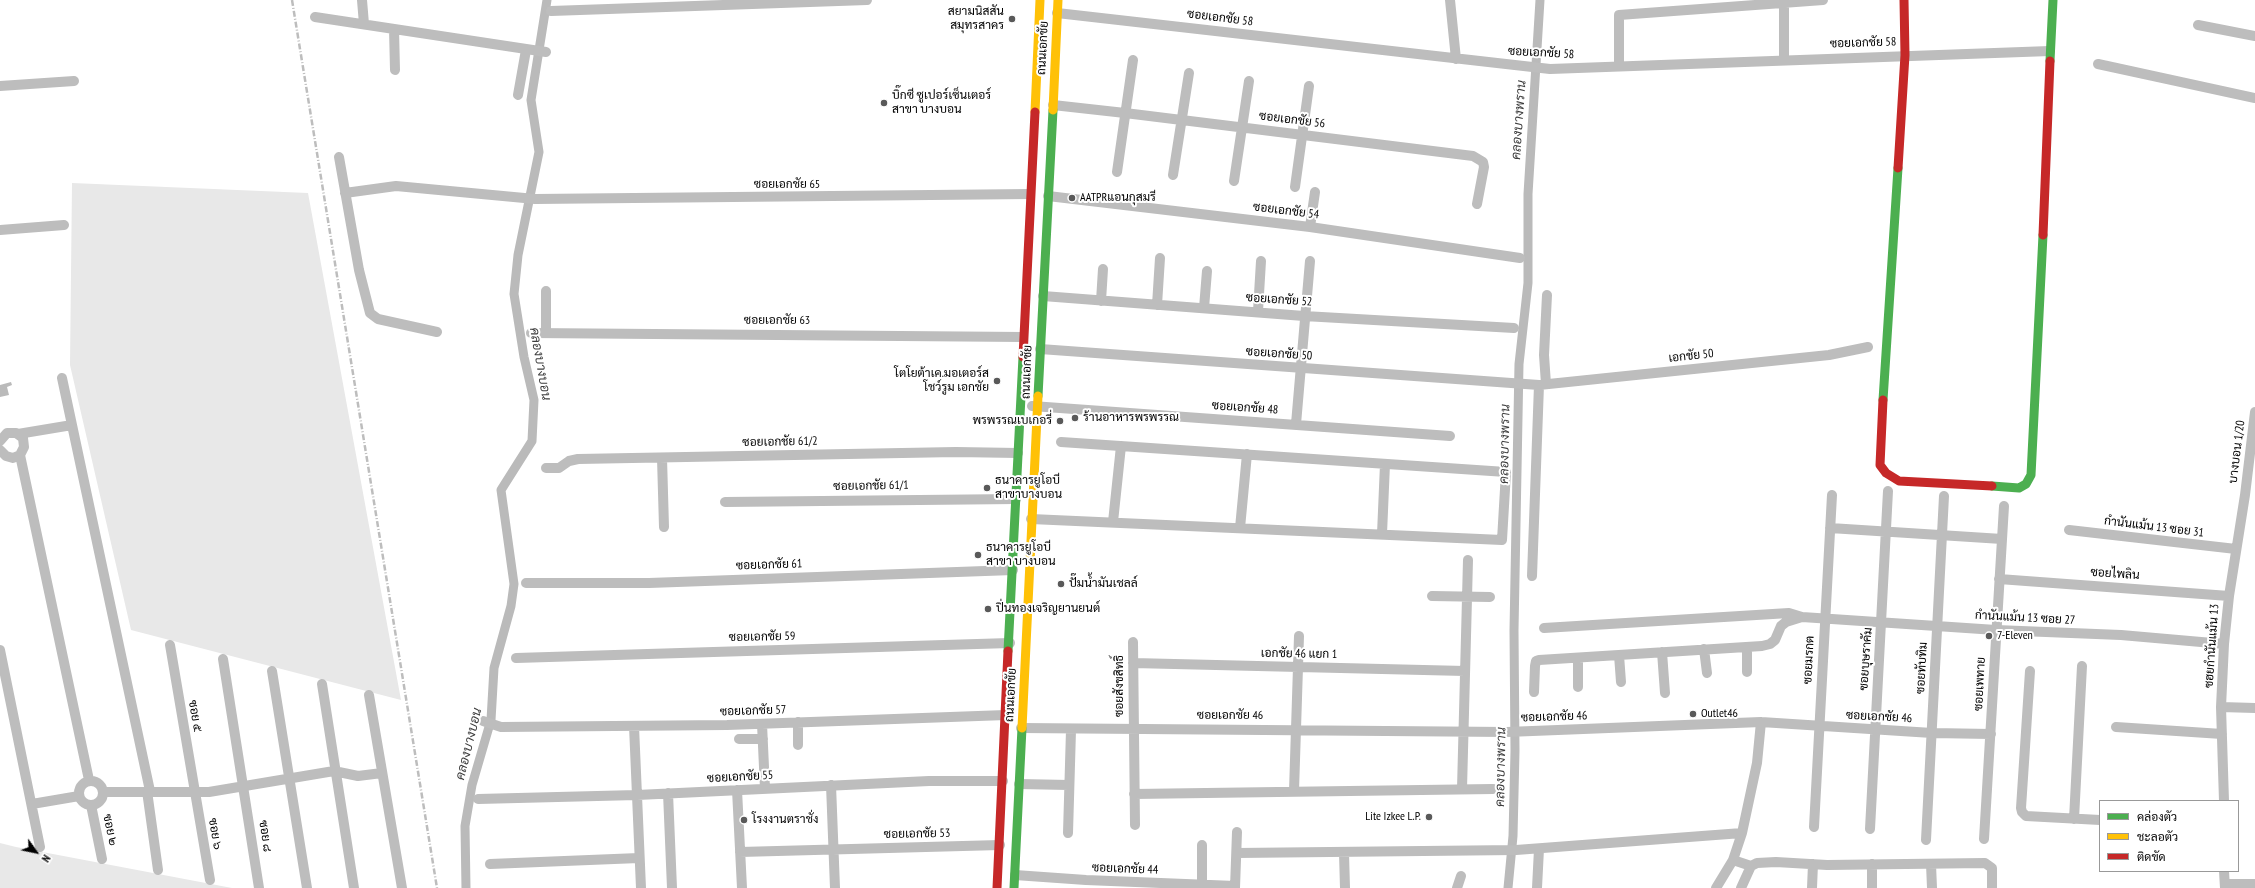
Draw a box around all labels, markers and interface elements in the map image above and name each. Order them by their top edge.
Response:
place label: สยามนิสสัน สมุทรสาคร [948,5,1004,33]
street label: ซอยเอกชัย 58 [1186,7,1254,29]
marker: สยามนิสสัน สมุทรสาคร [1007,14,1017,24]
street label: ถนนเอกชัย [1034,21,1052,75]
street label: ซอยเอกชัย 58 [1830,35,1896,51]
street label: ซอยเอกชัย 58 [1507,44,1575,62]
water label: คลองบางพราน [1508,80,1530,160]
place label: บิ๊กซี ซูเปอร์เซ็นเตอร์ สาขา บางบอน [892,89,991,117]
marker: บิ๊กซี ซูเปอร์เซ็นเตอร์ สาขา บางบอน [879,98,889,108]
street label: ซอยเอกชัย 56 [1258,109,1326,131]
street label: ซอยเอกชัย 65 [754,178,820,192]
place label: AATPRแอนกุสมรี [1080,191,1156,205]
marker: AATPRแอนกุสมรี [1067,193,1077,203]
street label: ซอยเอกชัย 54 [1252,200,1320,222]
street label: ซอยเอกชัย 52 [1245,290,1313,310]
street label: ซอยเอกชัย 63 [744,314,810,328]
water label: คลองบางบอน [526,326,554,402]
street label: ซอยเอกชัย 50 [1245,344,1313,364]
street label: ถนนเอกชัย [1019,345,1035,399]
street label: เอกชัย 50 [1668,346,1714,366]
place label: โตโยต้าเค.มอเตอร์ส โชว์รูม เอกชัย [894,367,989,395]
marker: โตโยต้าเค.มอเตอร์ส โชว์รูม เอกชัย [992,376,1002,386]
street label: ซอยเอกชัย 48 [1211,398,1279,418]
water label: คลองบางพราน [1497,404,1513,484]
place label: ร้านอาหารพรพรรณ [1083,411,1179,425]
marker: ร้านอาหารพรพรรณ [1070,413,1080,423]
place label: พรพรรณเบเกอรี่ [972,414,1052,428]
marker: พรพรรณเบเกอรี่ [1055,416,1065,426]
street label: บางบอน 1/20 [2226,420,2248,484]
street label: ซอยเอกชัย 61/2 [742,434,818,450]
place label: ธนาคารยูโอบี สาขาบางบอน [995,474,1062,502]
street label: ซอยเอกชัย 61/1 [833,478,909,494]
marker: ธนาคารยูโอบี สาขาบางบอน [982,483,992,493]
street label: กำนันแม้น 13 ซอย 31 [2103,514,2205,540]
place label: ธนาคารยูโอบี สาขา บางบอน [986,541,1056,569]
marker: ธนาคารยูโอบี สาขา บางบอน [973,550,983,560]
street label: ซอยเอกชัย 61 [736,557,802,573]
street label: ซอยไพลิน [2090,565,2140,583]
place label: ปั๊มน้ำมันเชลล์ [1069,577,1138,591]
marker: ปั๊มน้ำมันเชลล์ [1056,579,1066,589]
place label: ปิ่นทองเจริญยานยนต์ [996,602,1100,616]
street label: ซฮยกำนันแม้น 13 [2202,603,2222,689]
marker: ปิ่นทองเจริญยานยนต์ [983,604,993,614]
street label: กำนันแม้น 13 ซอย 27 [1974,608,2076,628]
street label: ซอยบุษราคัม [1857,627,1875,691]
street label: ซอยเอกชัย 59 [729,629,795,645]
place label: 7-Eleven [1997,629,2033,643]
marker: 7-Eleven [1984,631,1994,641]
street label: ซอยมรกต [1801,635,1817,685]
street label: ซอยทับทิม [1913,642,1931,694]
street label: เอกชัย 46 แยก 1 [1261,646,1337,662]
street label: ซอยสังขสิทธิ์ [1113,655,1127,717]
street label: ซอยเพทาย [1971,657,1989,711]
street label: ถนนเอกชัย [1002,668,1020,722]
street label: ซอย ๕ [185,699,205,733]
street label: ซอยเอกชัย 57 [720,703,786,719]
water label: คลองบางบอน [453,706,485,782]
place label: Outlet46 [1701,707,1738,721]
street label: ซอยเอกชัย 46 [1845,708,1913,726]
street label: ซอยเอกชัย 46 [1197,709,1263,723]
street label: ซอยเอกชัย 46 [1521,709,1587,725]
marker: Outlet46 [1688,709,1698,719]
water label: คลองบางพราน [1493,727,1509,807]
street label: ซอยเอกชัย 55 [706,768,774,786]
legend [2099,800,2239,872]
text: คล่องตัว [2137,809,2177,824]
place label: Lite Izkee L.P. [1365,810,1421,824]
marker: Lite Izkee L.P. [1424,812,1434,822]
street label: ซอย ๒ [100,813,120,847]
place label: โรงงานตราชั่ง [752,813,818,827]
marker: โรงงานตราชั่ง [739,815,749,825]
street label: ซอย ๖ [205,817,225,851]
street label: ซอย ๘ [256,819,274,853]
street label: ซอยเอกชัย 53 [884,826,950,842]
text: ชะลอตัว [2137,829,2178,844]
north arrow [16,832,56,872]
text: ติดขัด [2137,849,2166,864]
text: N [39,852,54,865]
street label: ซอยเอกชัย 44 [1092,861,1158,877]

